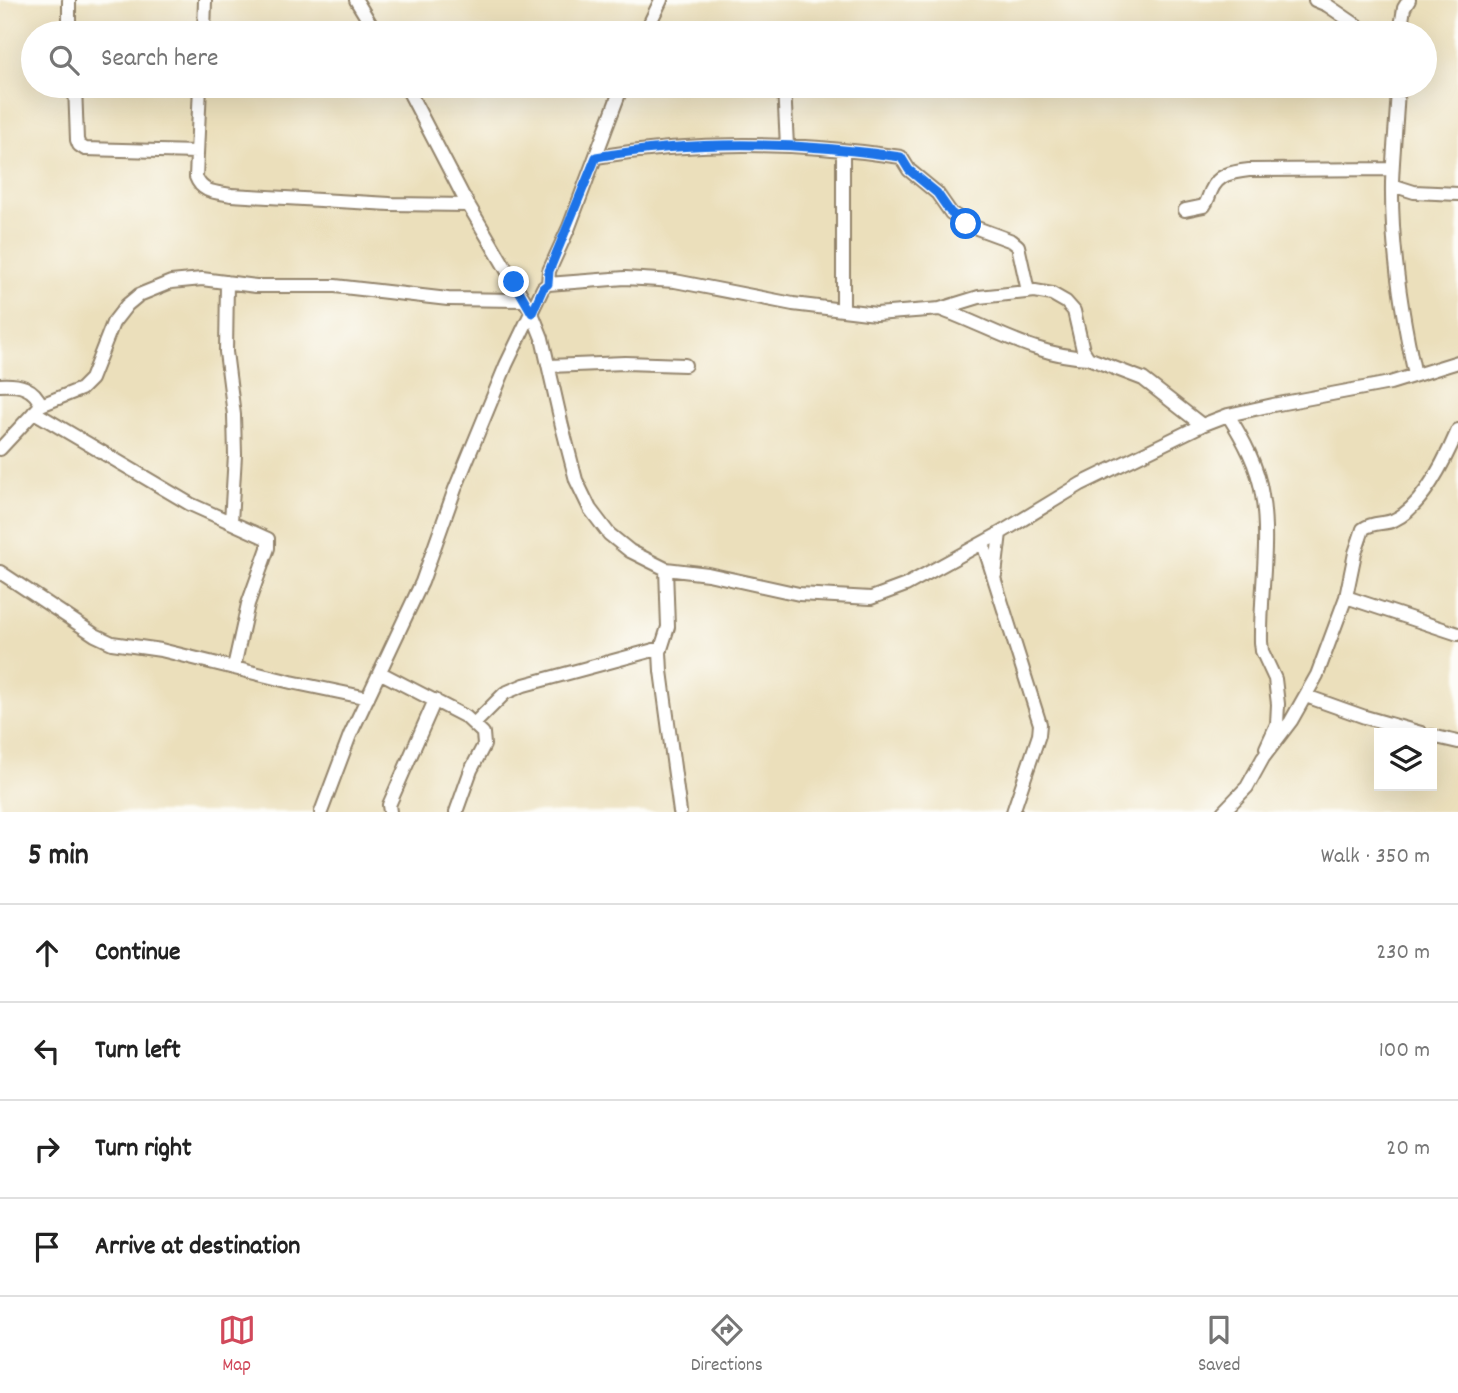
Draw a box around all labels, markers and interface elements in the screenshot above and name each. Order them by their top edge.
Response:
search box [21,21,1437,98]
icon: search [45,41,83,79]
text: Search here [101,41,219,78]
route start [950,208,981,239]
route end [498,266,529,297]
map controls [1374,728,1437,791]
button: layers [1374,728,1437,791]
text: 5 min [28,836,89,879]
text: Walk · 350 m [1321,841,1430,874]
icon: ahead [28,934,66,972]
text: Continue [95,935,180,972]
text: 230 m [1376,937,1430,970]
icon: left [28,1032,66,1070]
text: Turn left [95,1033,181,1070]
text: 100 m [1379,1035,1430,1068]
icon: right [28,1130,66,1168]
text: Turn right [95,1131,192,1168]
text: 20 m [1386,1133,1430,1166]
icon: arrive [28,1228,66,1266]
text: Arrive at destination [95,1229,300,1266]
tab: Map [218,1311,256,1380]
tab: Directions [691,1311,763,1380]
tab: Saved [1198,1311,1240,1380]

